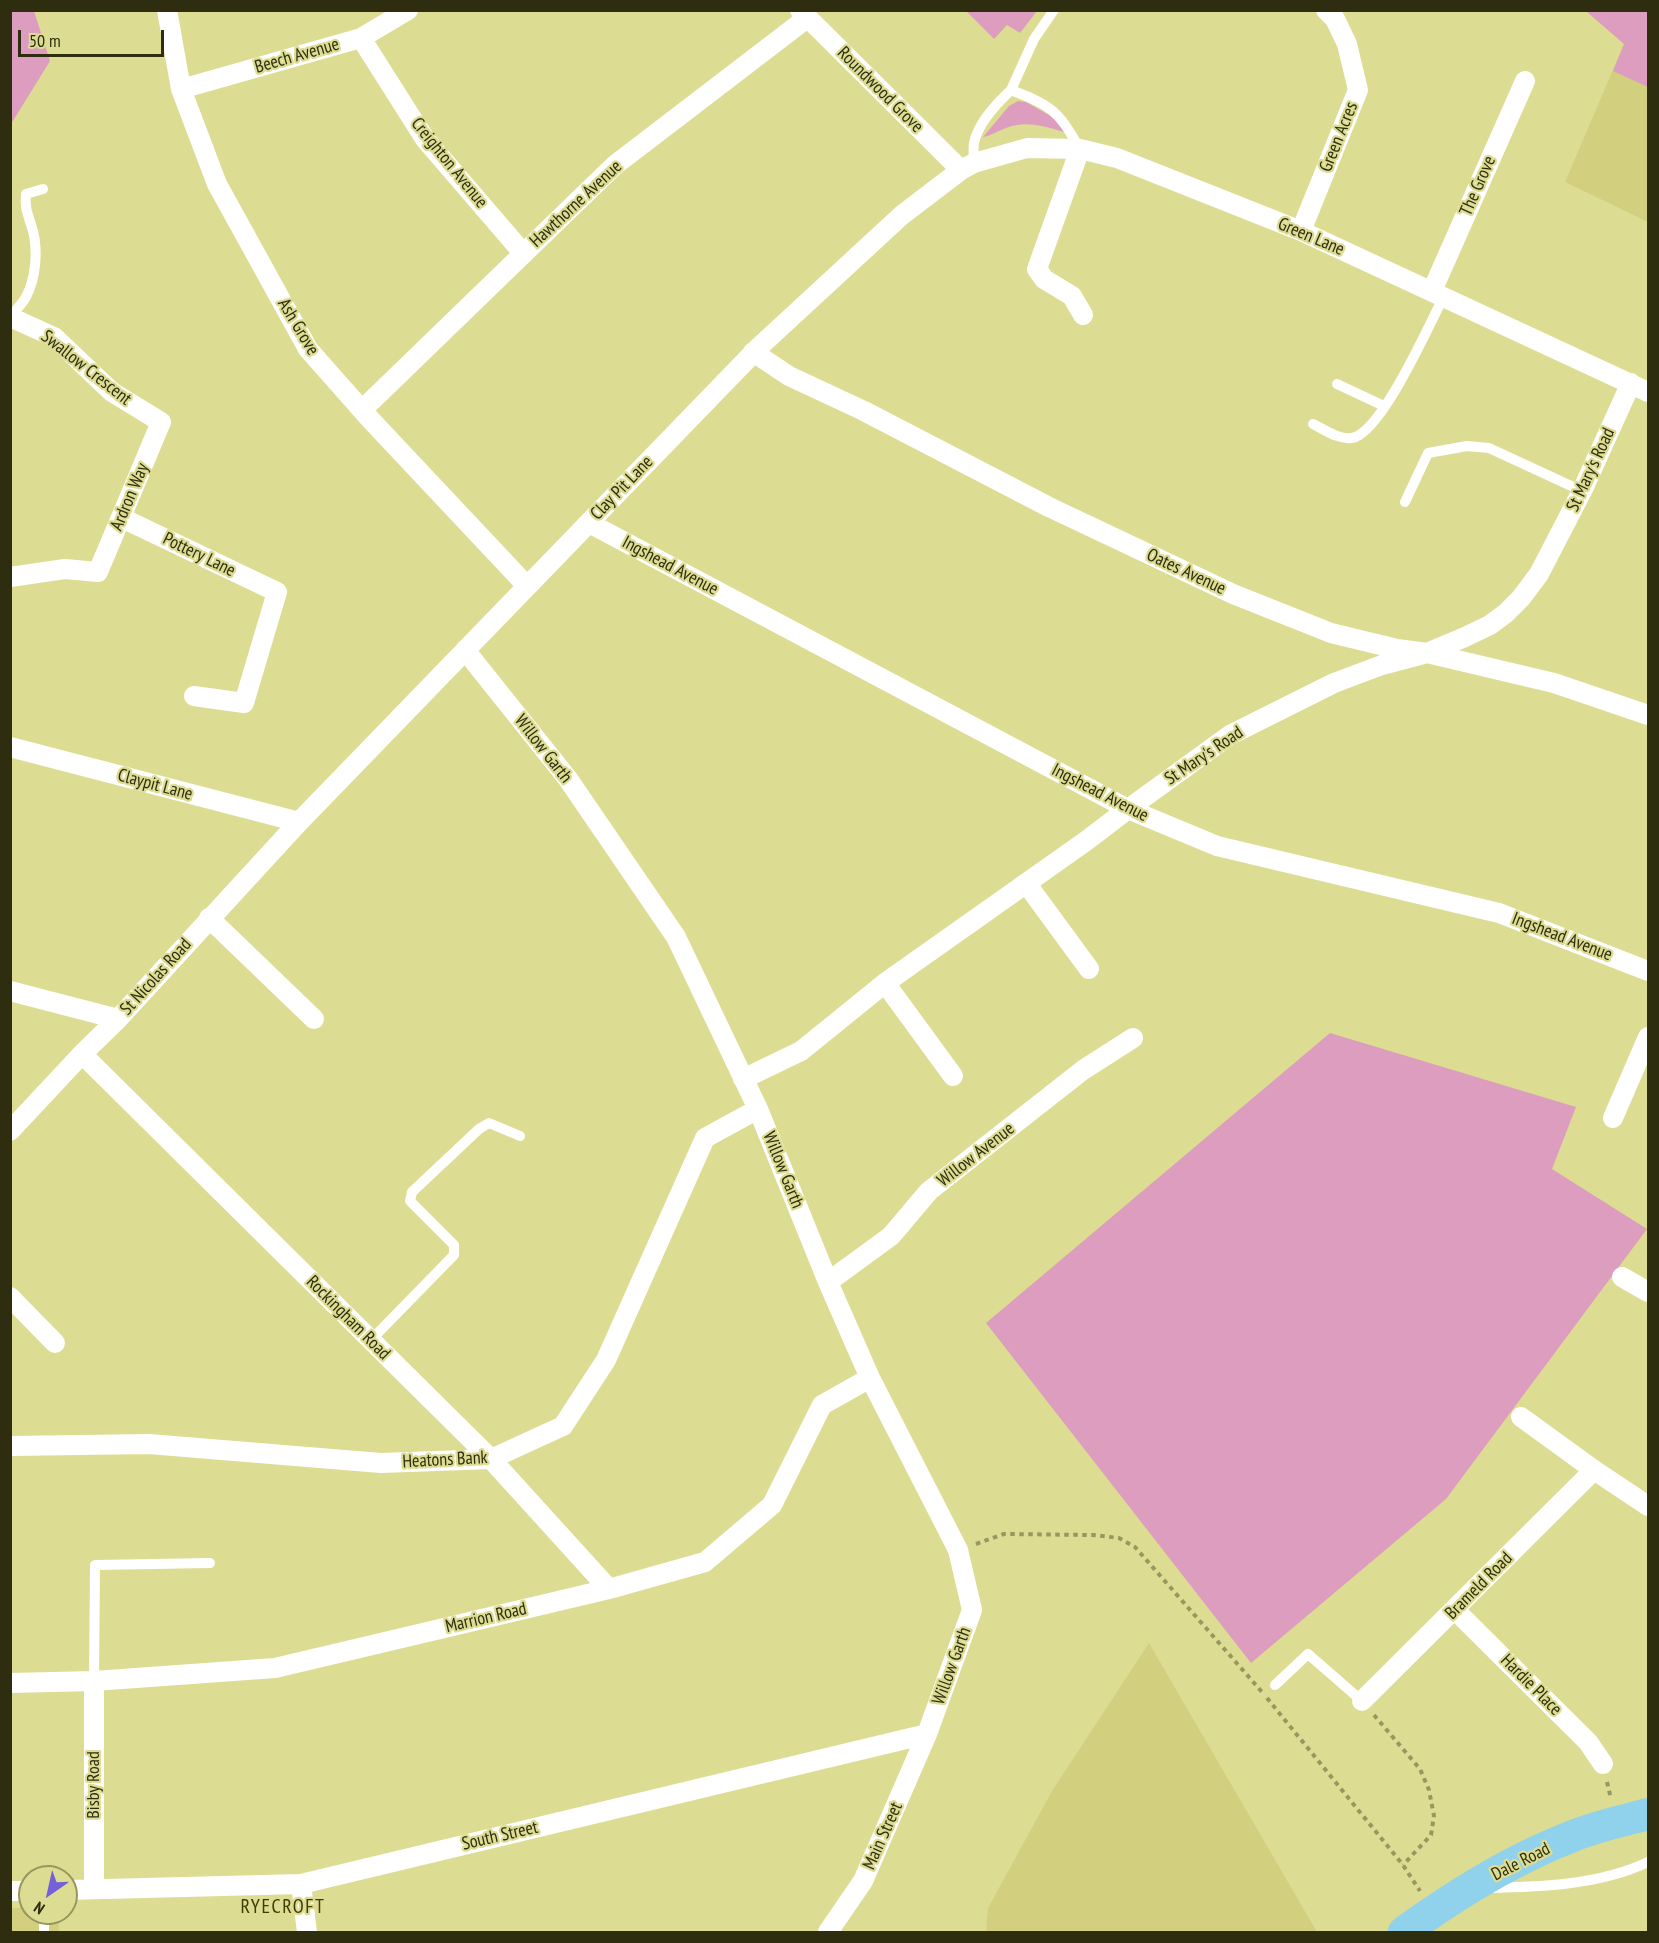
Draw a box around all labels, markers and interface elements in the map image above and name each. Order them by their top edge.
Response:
scale bar [21,18,166,56]
text: 50 m [29,29,61,52]
street label: Beech Avenue [252,34,342,78]
street label: Roundwood Grove [833,43,927,137]
street label: Green Acres [1315,99,1363,175]
street label: Creighton Avenue [406,114,492,212]
street label: The Grove [1455,153,1501,219]
street label: Hawthorne Avenue [526,156,626,252]
street label: Green Lane [1275,213,1347,261]
street label: Ash Grove [273,295,323,359]
street label: Swallow Crescent [36,326,136,410]
street label: St Mary's Road [1562,425,1620,515]
street label: Clay Pit Lane [586,451,658,525]
street label: Ardron Way [106,460,154,534]
street label: Pottery Lane [159,528,239,582]
street label: Ingshead Avenue [618,532,722,600]
street label: Oates Avenue [1143,544,1229,600]
street label: Willow Garth [510,711,576,787]
street label: St Mary's Road [1161,722,1247,790]
street label: Ingshead Avenue [1048,759,1152,827]
street label: Claypit Lane [115,765,195,805]
street label: Ingshead Avenue [1509,908,1615,966]
street label: St Nicolas Road [116,934,196,1020]
street label: Willow Avenue [933,1118,1019,1192]
street label: Willow Garth [758,1129,808,1211]
street label: Rockingham Road [301,1271,395,1365]
street label: Heatons Bank [402,1447,488,1473]
street label: Brameld Road [1441,1548,1517,1624]
street label: Marrion Road [443,1598,529,1638]
street label: Willow Garth [928,1624,976,1708]
street label: Hardie Place [1496,1650,1566,1720]
street label: Bisby Road [83,1751,105,1819]
street label: Main Street [859,1799,907,1873]
street label: South Street [460,1817,540,1855]
street label: Dale Road [1488,1838,1554,1886]
north arrow [18,1865,78,1925]
district label: RYECROFT [241,1895,325,1919]
text: N [30,1898,48,1919]

